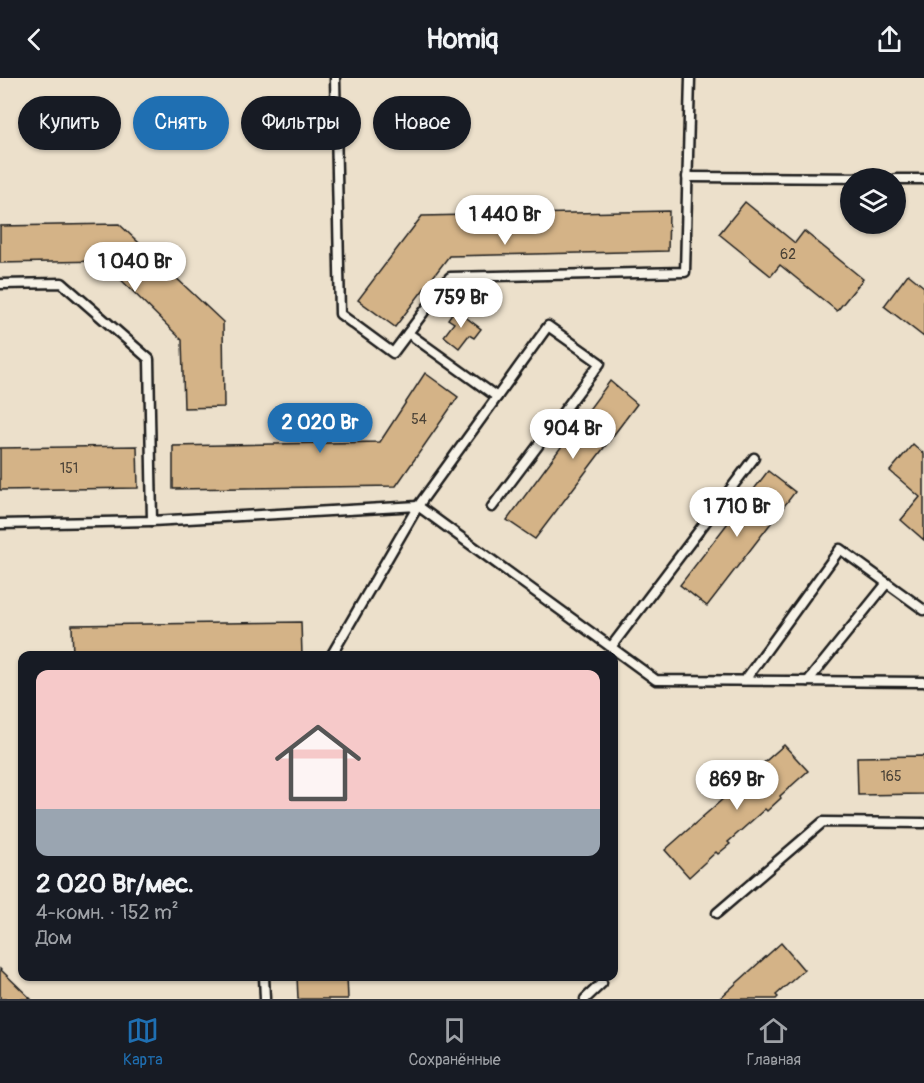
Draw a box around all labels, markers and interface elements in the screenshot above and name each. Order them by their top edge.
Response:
icon: back [18,23,51,56]
text: Homiq [426,23,498,56]
icon: share [873,23,906,56]
chip: Купить [18,96,121,150]
chip: Снять [133,96,229,150]
chip: Фильтры [241,96,361,150]
chip: Новое [373,96,471,150]
map controls [840,168,906,234]
button: layers [840,168,906,234]
pin: 1 440 Br [443,195,567,246]
text: 1 440 Br [469,202,541,227]
pin: 1 040 Br [73,242,197,293]
house number: 62 [780,246,796,263]
text: 1 040 Br [98,249,172,274]
pin: 759 Br [412,278,510,329]
text: 759 Br [434,285,488,310]
pin: 2 020 Br [258,403,382,454]
pin: 904 Br [524,409,622,460]
text: 2 020 Br [282,410,358,435]
house number: 54 [411,411,427,428]
text: 904 Br [544,416,602,441]
house number: 151 [60,460,78,477]
pin: 1 710 Br [675,487,799,538]
text: 1 710 Br [703,494,771,519]
icon: home [264,709,372,817]
pin: 869 Br [688,760,786,811]
text: 869 Br [710,767,764,792]
house number: 165 [880,768,902,785]
text: 2 020 Br/мес. [36,868,194,900]
text: 4-комн. · 152 m² [36,900,179,925]
text: Дом [36,925,72,950]
tab: Карта [123,1014,163,1070]
tab: Сохранённые [409,1014,501,1070]
tab: Главная [747,1014,801,1070]

